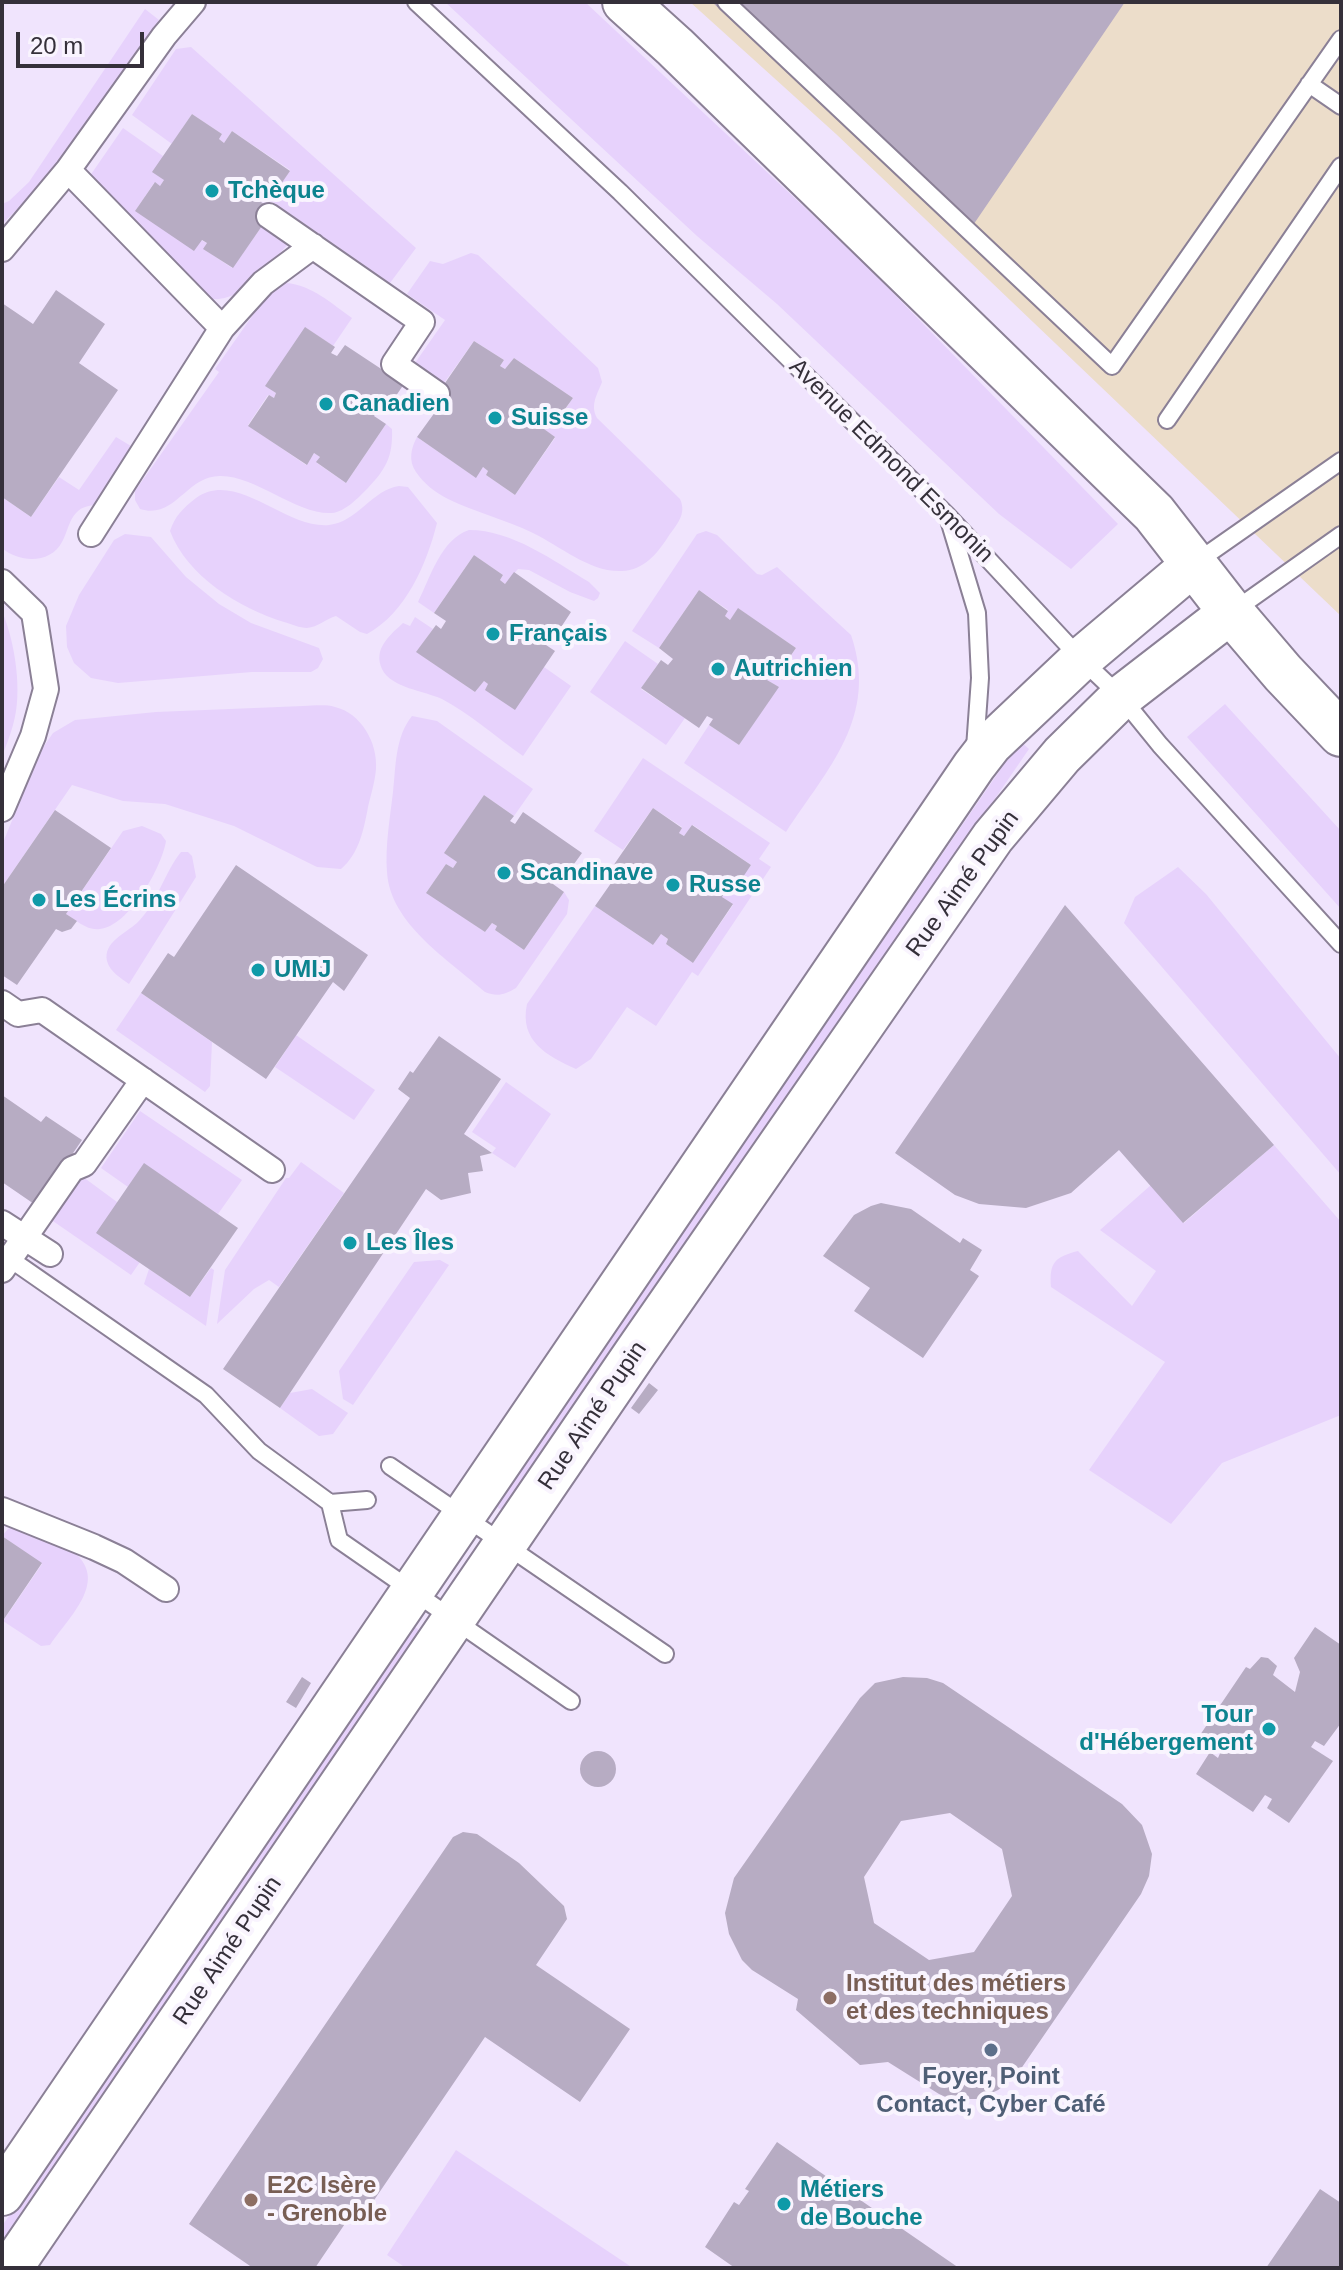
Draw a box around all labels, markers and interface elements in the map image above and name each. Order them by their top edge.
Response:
scale bar [20,16,148,66]
text: 20 m [30,32,83,59]
place label: Tchèque [228,177,325,205]
marker: Tchèque [203,182,221,200]
street label: Avenue Edmond Esmonin [783,353,999,569]
place label: Canadien [342,390,450,418]
marker: Canadien [317,395,335,413]
place label: Suisse [511,404,588,432]
marker: Suisse [486,409,504,427]
place label: Français [509,620,608,648]
marker: Français [484,625,502,643]
place label: Autrichien [734,655,853,683]
marker: Autrichien [709,660,727,678]
street label: Rue Aimé Pupin [900,805,1026,963]
place label: Scandinave [520,859,653,887]
marker: Scandinave [495,864,513,882]
place label: Russe [689,871,761,899]
marker: Russe [664,876,682,894]
place label: Les Écrins [55,886,176,914]
marker: Les Écrins [30,891,48,909]
place label: UMIJ [274,956,331,984]
marker: UMIJ [249,961,267,979]
place label: Les Îles [366,1229,454,1257]
marker: Les Îles [341,1234,359,1252]
street label: Rue Aimé Pupin [533,1336,653,1496]
place label: Tour d'Hébergement [1079,1701,1253,1757]
marker: Tour d'Hébergement [1260,1720,1278,1738]
street label: Rue Aimé Pupin [168,1871,288,2031]
place label: Institut des métiers et des techniques [846,1970,1066,2026]
marker: Institut des métiers et des techniques [821,1989,839,2007]
marker: Foyer, Point Contact, Cyber Café [982,2041,1000,2059]
place label: Foyer, Point Contact, Cyber Café [876,2063,1106,2119]
place label: E2C Isère - Grenoble [267,2172,387,2228]
place label: Métiers de Bouche [800,2176,923,2232]
marker: E2C Isère - Grenoble [242,2191,260,2209]
marker: Métiers de Bouche [775,2195,793,2213]

